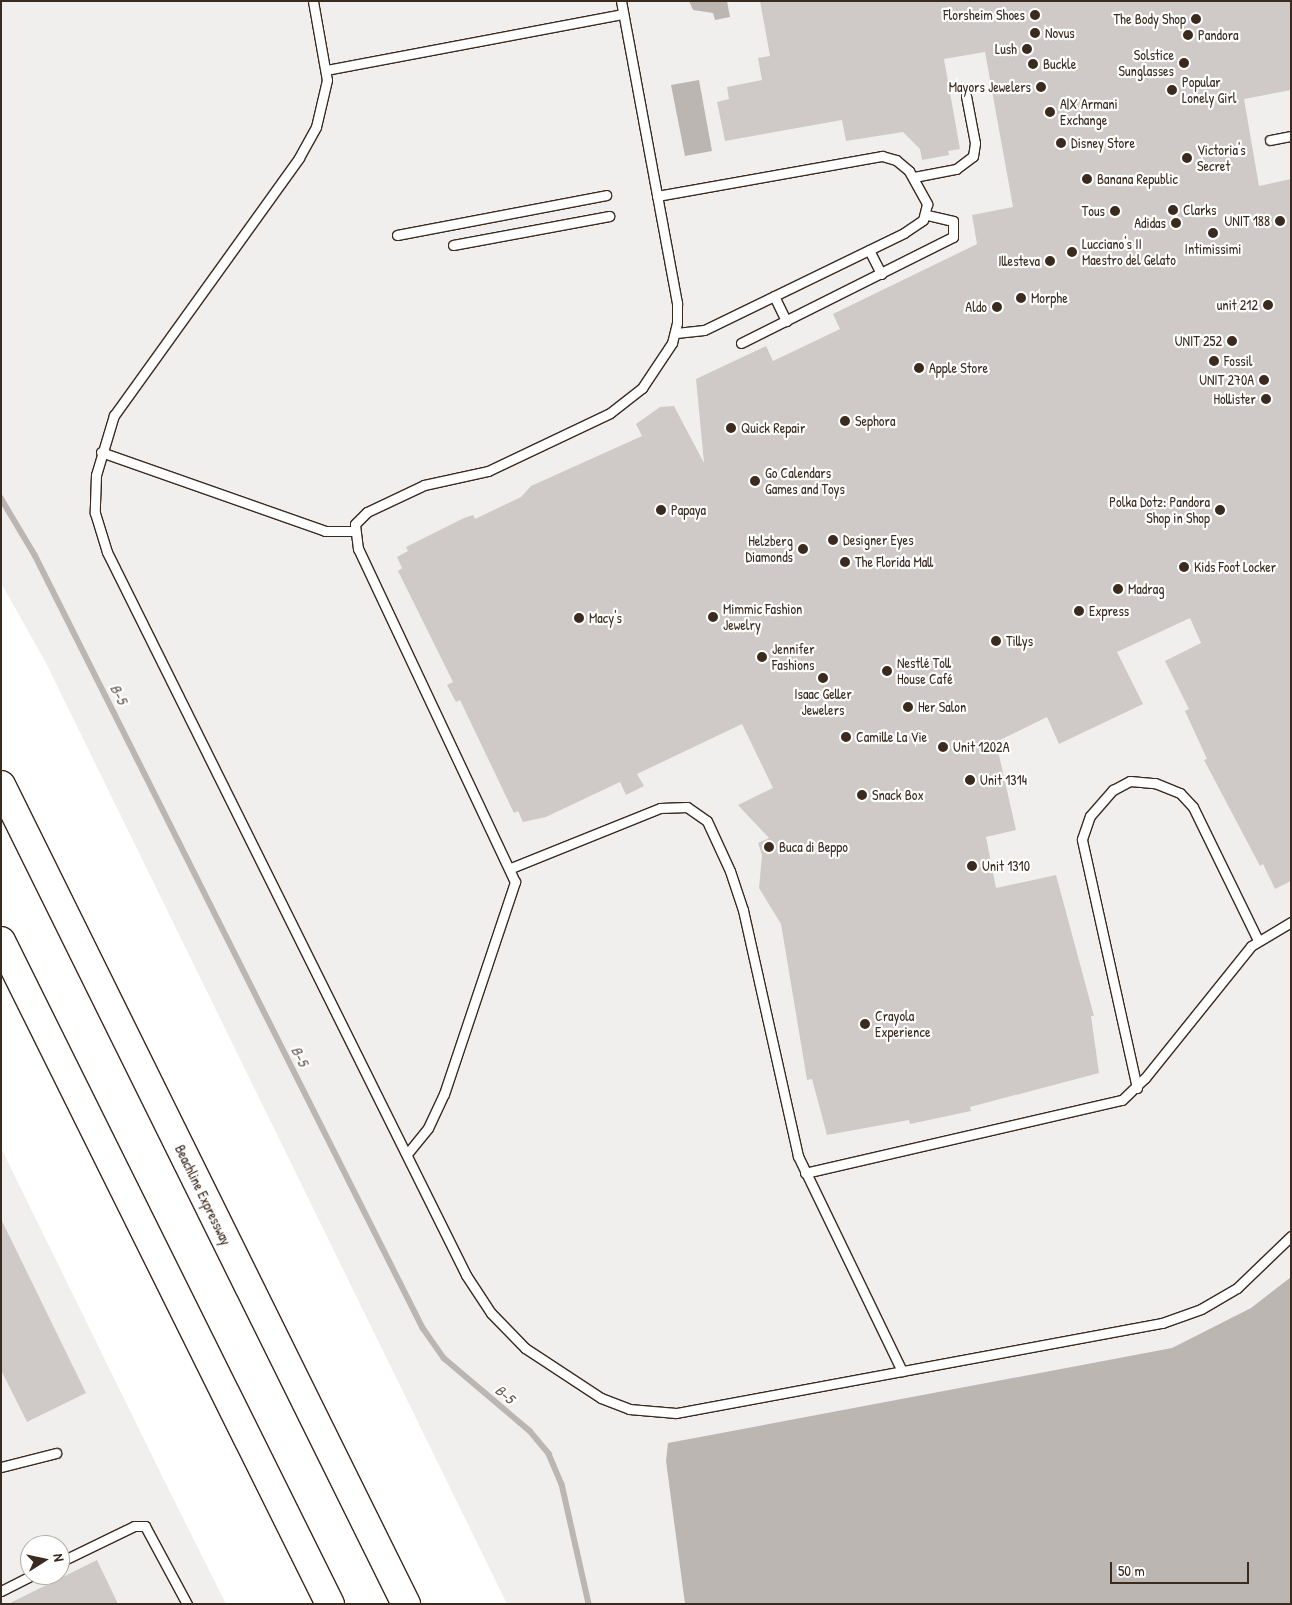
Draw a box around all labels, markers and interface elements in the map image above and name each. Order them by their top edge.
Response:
place label: Florsheim Shoes [943,7,1025,23]
marker: Florsheim Shoes [1029,9,1041,21]
place label: The Body Shop [1113,11,1186,27]
marker: The Body Shop [1190,13,1202,25]
place label: Novus [1045,25,1075,41]
marker: Novus [1029,27,1041,39]
place label: Pandora [1198,27,1239,43]
marker: Pandora [1182,29,1194,41]
place label: Lush [995,41,1017,57]
marker: Lush [1021,43,1033,55]
place label: Solstice Sunglasses [1118,47,1174,80]
place label: Buckle [1043,56,1076,72]
marker: Solstice Sunglasses [1178,57,1190,69]
marker: Buckle [1027,58,1039,70]
place label: Popular Lonely Girl [1182,74,1237,106]
place label: Mayors Jewelers [949,79,1031,95]
marker: Mayors Jewelers [1035,81,1047,93]
marker: Popular Lonely Girl [1166,84,1178,96]
place label: A|X Armani Exchange [1060,96,1118,128]
marker: A|X Armani Exchange [1044,106,1056,118]
place label: Disney Store [1071,135,1135,151]
marker: Disney Store [1055,137,1067,149]
place label: Victoria's Secret [1197,142,1246,174]
marker: Victoria's Secret [1181,152,1193,164]
place label: Banana Republic [1097,171,1178,187]
marker: Banana Republic [1081,173,1093,185]
place label: Clarks [1183,202,1216,218]
place label: Tous [1082,203,1105,219]
marker: Clarks [1167,204,1179,216]
marker: Tous [1109,205,1121,217]
place label: UNIT 188 [1225,213,1270,229]
place label: Adidas [1134,215,1166,231]
marker: UNIT 188 [1274,215,1286,227]
marker: Adidas [1170,217,1182,229]
marker: Intimissimi [1207,227,1219,239]
place label: Lucciano's II Maestro del Gelato [1082,236,1176,268]
place label: Intimissimi [1185,241,1241,257]
marker: Lucciano's II Maestro del Gelato [1066,246,1078,258]
place label: Illesteva [998,253,1040,269]
marker: Illesteva [1044,255,1056,267]
place label: Morphe [1031,290,1068,306]
marker: Morphe [1015,292,1027,304]
place label: unit 212 [1217,297,1258,313]
place label: Aldo [965,299,987,315]
marker: unit 212 [1262,299,1274,311]
marker: Aldo [991,301,1003,313]
place label: UNIT 252 [1175,333,1222,349]
marker: UNIT 252 [1226,335,1238,347]
place label: Fossil [1224,353,1253,369]
marker: Fossil [1208,355,1220,367]
place label: Apple Store [929,360,988,376]
marker: Apple Store [913,362,925,374]
place label: UNIT 270A [1199,372,1254,388]
marker: UNIT 270A [1258,374,1270,386]
place label: Hollister [1213,391,1256,407]
marker: Hollister [1260,393,1272,405]
place label: Sephora [855,413,895,429]
marker: Sephora [839,415,851,427]
place label: Quick Repair [741,420,805,436]
marker: Quick Repair [725,422,737,434]
place label: Go Calendars Games and Toys [765,465,845,498]
marker: Go Calendars Games and Toys [749,475,761,487]
place label: Polka Dotz: Pandora Shop in Shop [1109,494,1210,526]
place label: Papaya [671,502,706,518]
marker: Papaya [655,504,667,516]
marker: Polka Dotz: Pandora Shop in Shop [1214,504,1226,516]
place label: Designer Eyes [843,532,914,548]
place label: Helzberg Diamonds [745,533,793,566]
marker: Designer Eyes [827,534,839,546]
marker: Helzberg Diamonds [797,543,809,555]
place label: The Florida Mall [855,554,933,570]
marker: The Florida Mall [839,556,851,568]
place label: Kids Foot Locker [1194,559,1276,575]
marker: Kids Foot Locker [1178,561,1190,573]
place label: Madrag [1128,581,1164,597]
marker: Madrag [1112,583,1124,595]
place label: Mimmic Fashion Jewelry [723,601,802,634]
place label: Express [1089,603,1129,619]
marker: Express [1073,605,1085,617]
place label: Macy's [589,610,622,626]
marker: Mimmic Fashion Jewelry [707,611,719,623]
marker: Macy's [573,612,585,624]
place label: Tillys [1006,633,1033,649]
marker: Tillys [990,635,1002,647]
place label: Jennifer Fashions [772,641,815,674]
marker: Jennifer Fashions [756,651,768,663]
place label: Nestlé Toll House Café [897,655,953,688]
marker: Nestlé Toll House Café [881,665,893,677]
marker: Isaac Geller Jewelers [817,672,829,684]
water label: B-5 [106,681,132,707]
place label: Isaac Geller Jewelers [794,686,852,719]
place label: Her Salon [918,699,966,715]
marker: Her Salon [902,701,914,713]
place label: Camille La Vie [856,729,927,745]
marker: Camille La Vie [840,731,852,743]
place label: Unit 1202A [953,739,1009,755]
marker: Unit 1202A [937,741,949,753]
place label: Unit 1314 [980,772,1027,788]
marker: Unit 1314 [964,774,976,786]
place label: Snack Box [872,787,924,803]
marker: Snack Box [856,789,868,801]
place label: Buca di Beppo [779,839,848,855]
marker: Buca di Beppo [763,841,775,853]
place label: Unit 1310 [982,858,1030,874]
marker: Unit 1310 [966,860,978,872]
place label: Crayola Experience [875,1008,930,1040]
marker: Crayola Experience [859,1018,871,1030]
water label: B-5 [287,1043,313,1069]
street label: Beachline Expressway [171,1142,235,1248]
water label: B-5 [492,1381,518,1407]
north arrow [20,1535,70,1585]
text: N [49,1552,69,1563]
scale bar [1112,1552,1251,1584]
text: 50 m [1118,1560,1145,1581]

